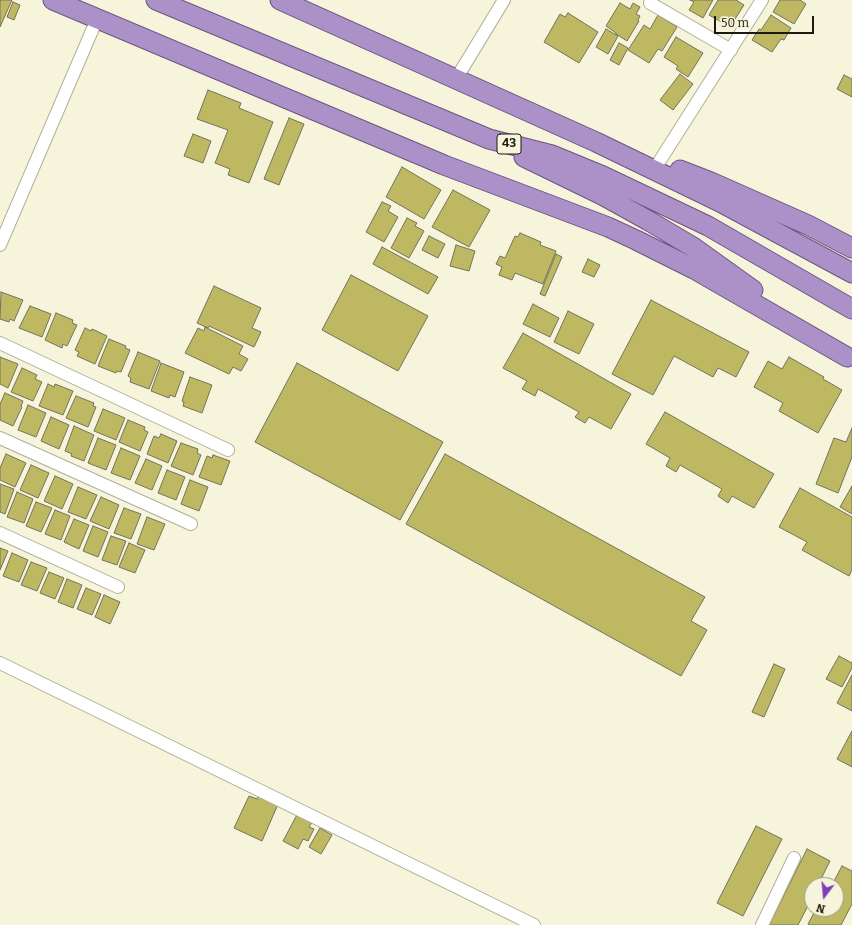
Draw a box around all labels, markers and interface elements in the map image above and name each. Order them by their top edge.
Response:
scale bar [716,8,816,34]
text: 50 m [721,16,749,30]
road number: 43 [497,134,521,154]
north arrow [804,877,844,917]
text: N [815,901,827,915]

